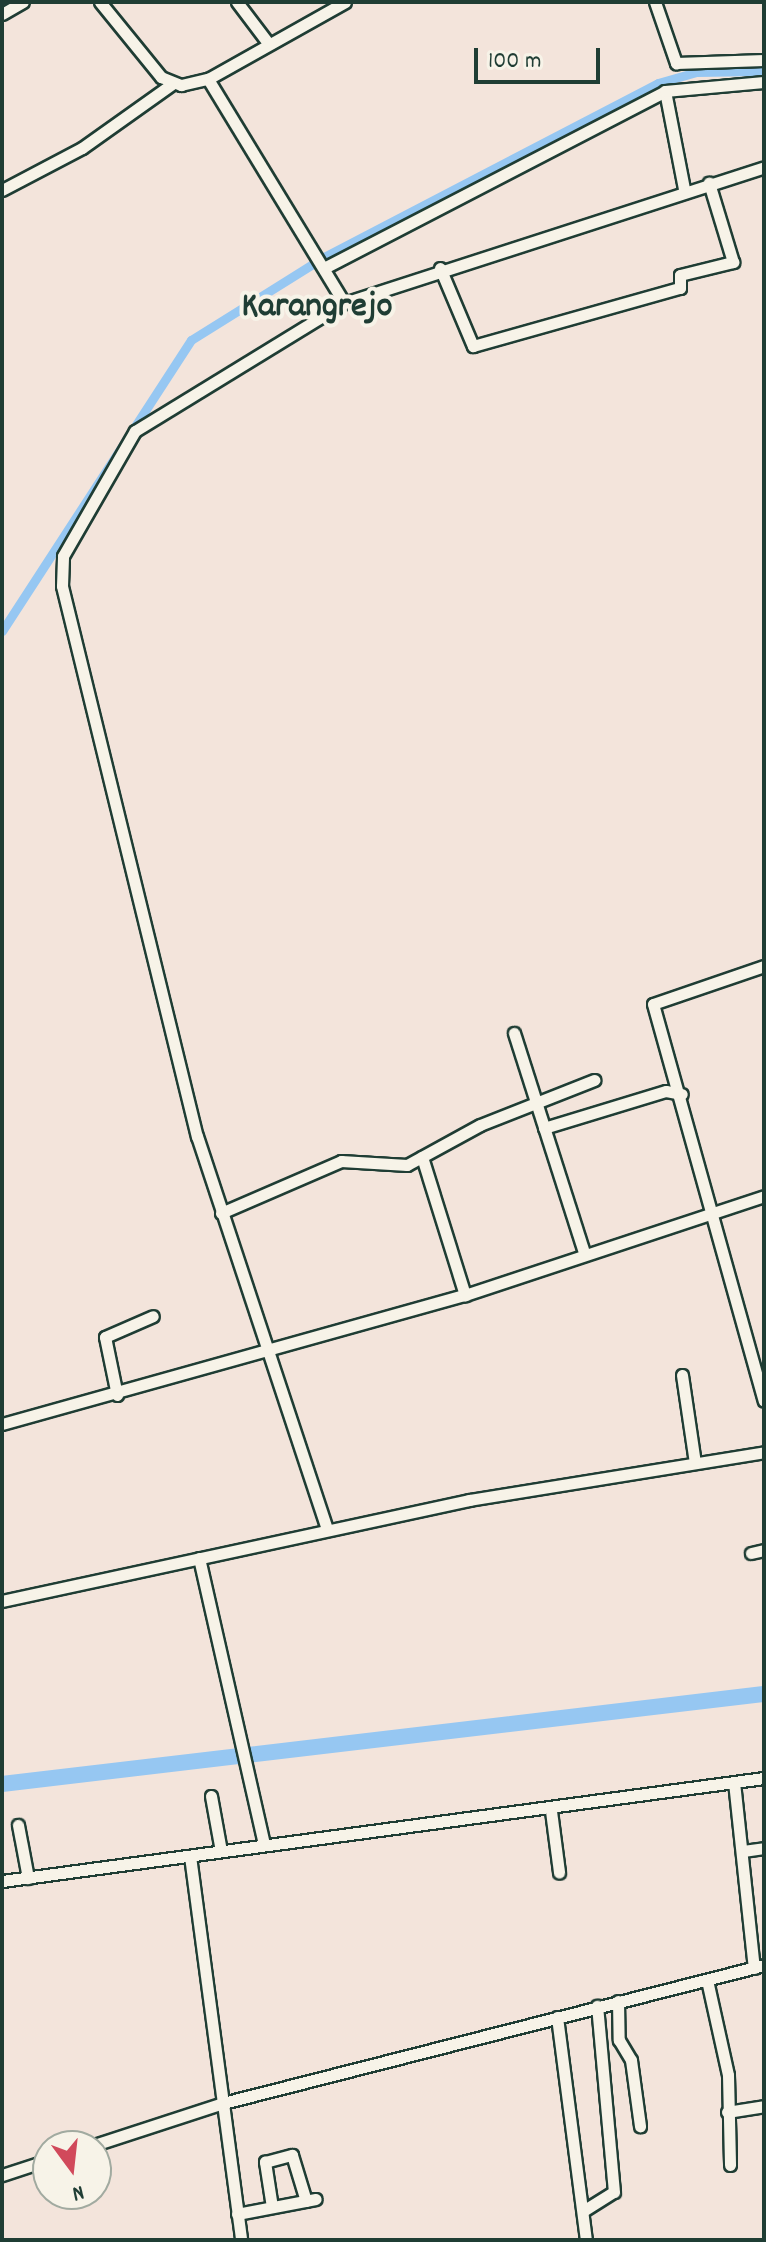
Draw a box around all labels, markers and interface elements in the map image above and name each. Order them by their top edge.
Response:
scale bar [478,32,604,82]
text: 100 m [488,45,541,79]
district label: Karangrejo [242,287,392,331]
north arrow [32,2130,112,2210]
text: N [69,2175,87,2208]

